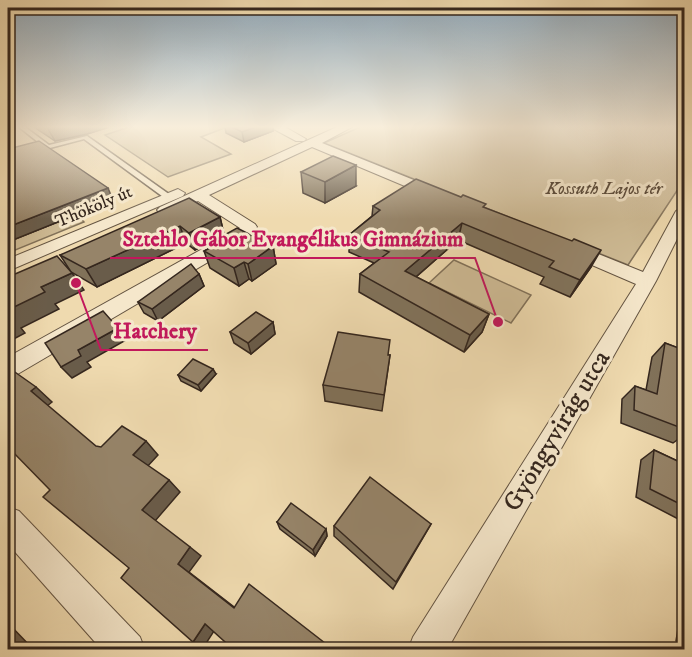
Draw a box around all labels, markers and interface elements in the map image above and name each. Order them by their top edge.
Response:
park label: Kossuth Lajos tér [545,178,664,200]
street label: Thököly út [52,181,136,233]
callout: Sztehlo Gábor Evangélikus Gimnázium [110,218,475,258]
text: Sztehlo Gábor Evangélikus Gimnázium [122,226,464,253]
callout: Hatchery [101,310,208,350]
text: Hatchery [113,318,197,345]
street label: Gyöngyvirág utca [496,344,618,518]

